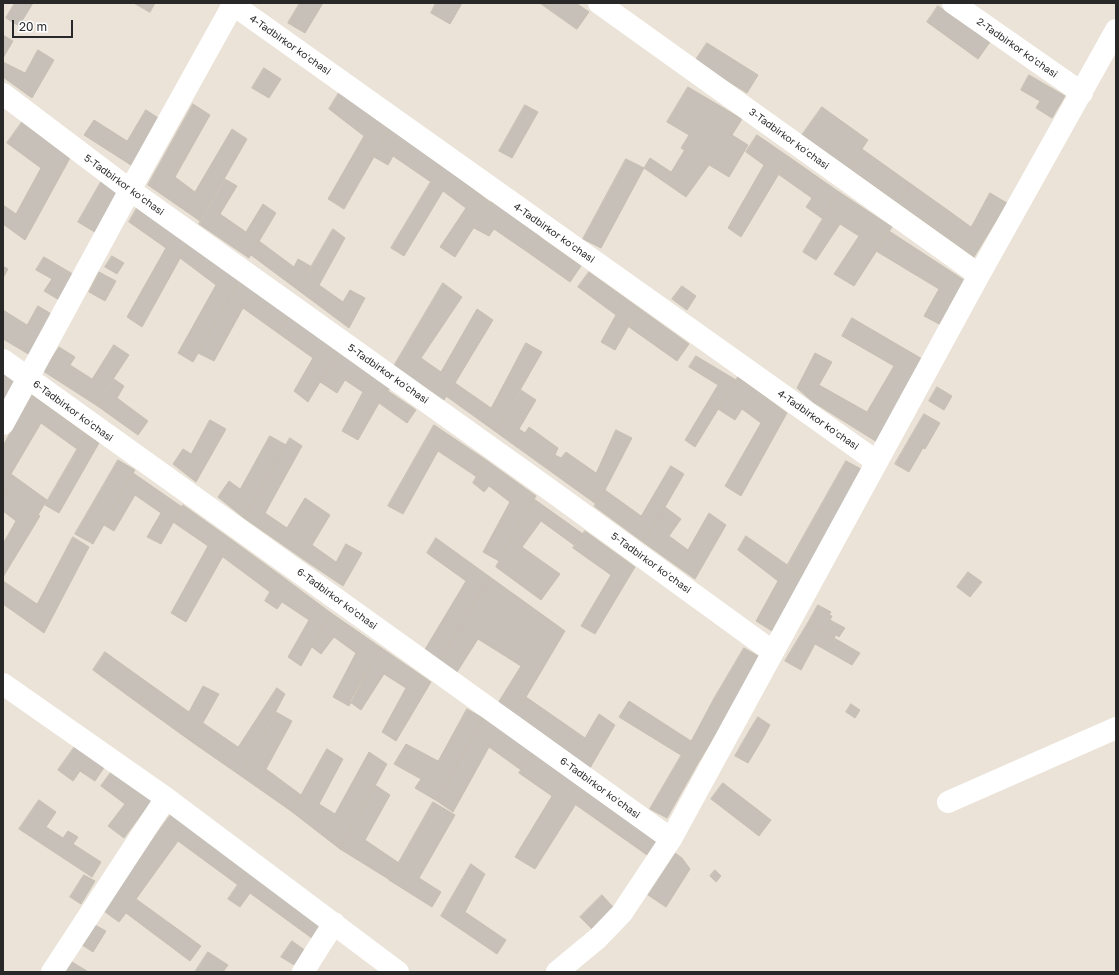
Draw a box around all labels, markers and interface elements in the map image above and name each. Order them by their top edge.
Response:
scale bar [14,12,75,38]
street label: 4-Tadbirkor koʻchasi [247,13,333,77]
street label: 2-Tadbirkor koʻchasi [974,16,1060,80]
text: 20 m [19,19,47,34]
street label: 3-Tadbirkor koʻchasi [747,106,831,172]
street label: 5-Tadbirkor koʻchasi [82,152,166,218]
street label: 4-Tadbirkor koʻchasi [511,201,597,265]
street label: 5-Tadbirkor koʻchasi [345,342,431,406]
street label: 6-Tadbirkor koʻchasi [31,378,115,444]
street label: 4-Tadbirkor koʻchasi [775,388,861,452]
street label: 5-Tadbirkor koʻchasi [609,530,693,596]
street label: 6-Tadbirkor koʻchasi [295,566,379,632]
street label: 6-Tadbirkor koʻchasi [558,755,642,821]

